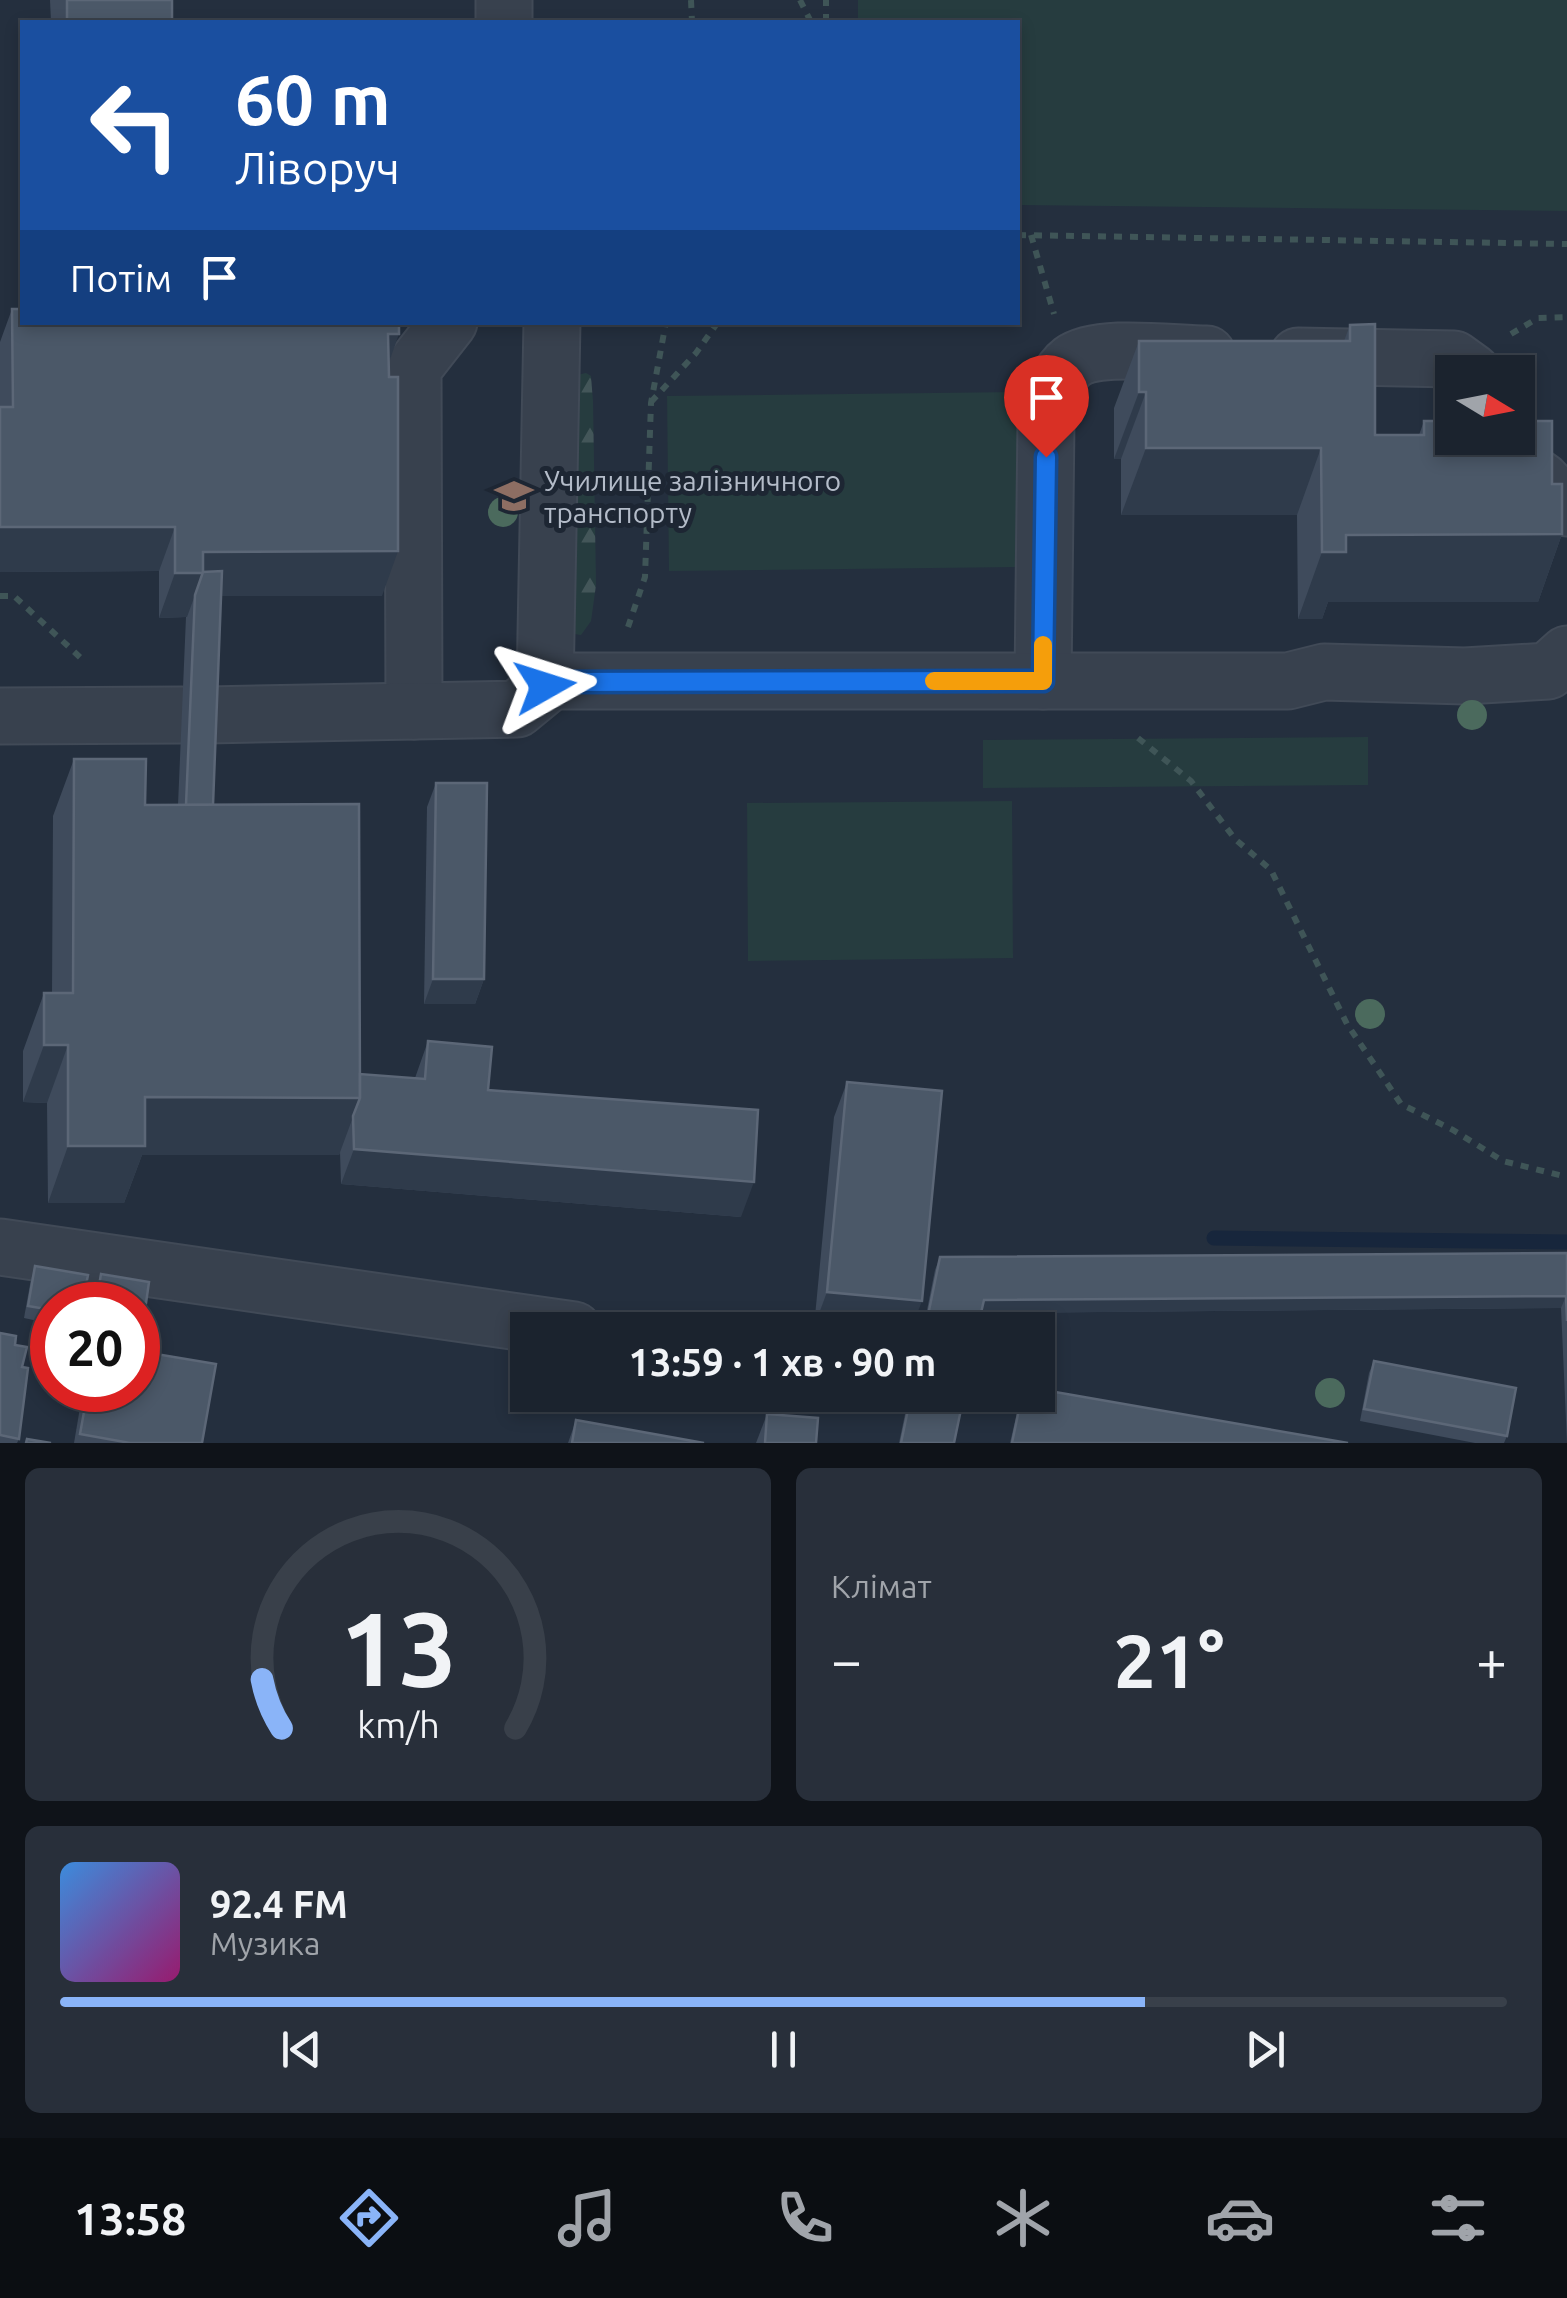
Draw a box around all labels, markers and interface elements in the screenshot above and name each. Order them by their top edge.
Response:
icon: left [70,60,200,190]
text: 60 m [235,60,391,138]
text: Ліворуч [235,142,400,193]
icon: arrive [192,250,247,305]
text: Потім [70,257,172,299]
pin [1004,355,1089,458]
north arrow [1435,355,1535,455]
map controls [1435,355,1535,455]
icon: arrive [1019,370,1074,425]
place label: Училище залізничного транспорту [544,465,841,528]
school or university icon: Училище залізничного транспорту [493,475,535,517]
position arrow [493,634,597,738]
speed limit sign: 20 [30,1282,160,1412]
text: 13:59 · 1 хв · 90 m [629,1341,936,1383]
text: Клімат [831,1568,932,1604]
text: 13 [339,1589,457,1706]
text: 21° [1113,1618,1225,1702]
text: − [831,1629,862,1690]
text: + [1476,1629,1507,1690]
text: km/h [357,1705,439,1745]
text: 92.4 FM [210,1883,348,1925]
text: Музика [210,1925,320,1961]
icon: previous [274,2022,329,2077]
icon: pause [756,2022,811,2077]
icon: next [1238,2022,1293,2077]
icon: directions [334,2183,404,2253]
icon: music [552,2183,622,2253]
icon: phone [770,2183,840,2253]
icon: climate [988,2183,1058,2253]
icon: car [1205,2183,1275,2253]
icon: filters [1423,2183,1493,2253]
text: 13:58 [74,2193,186,2244]

